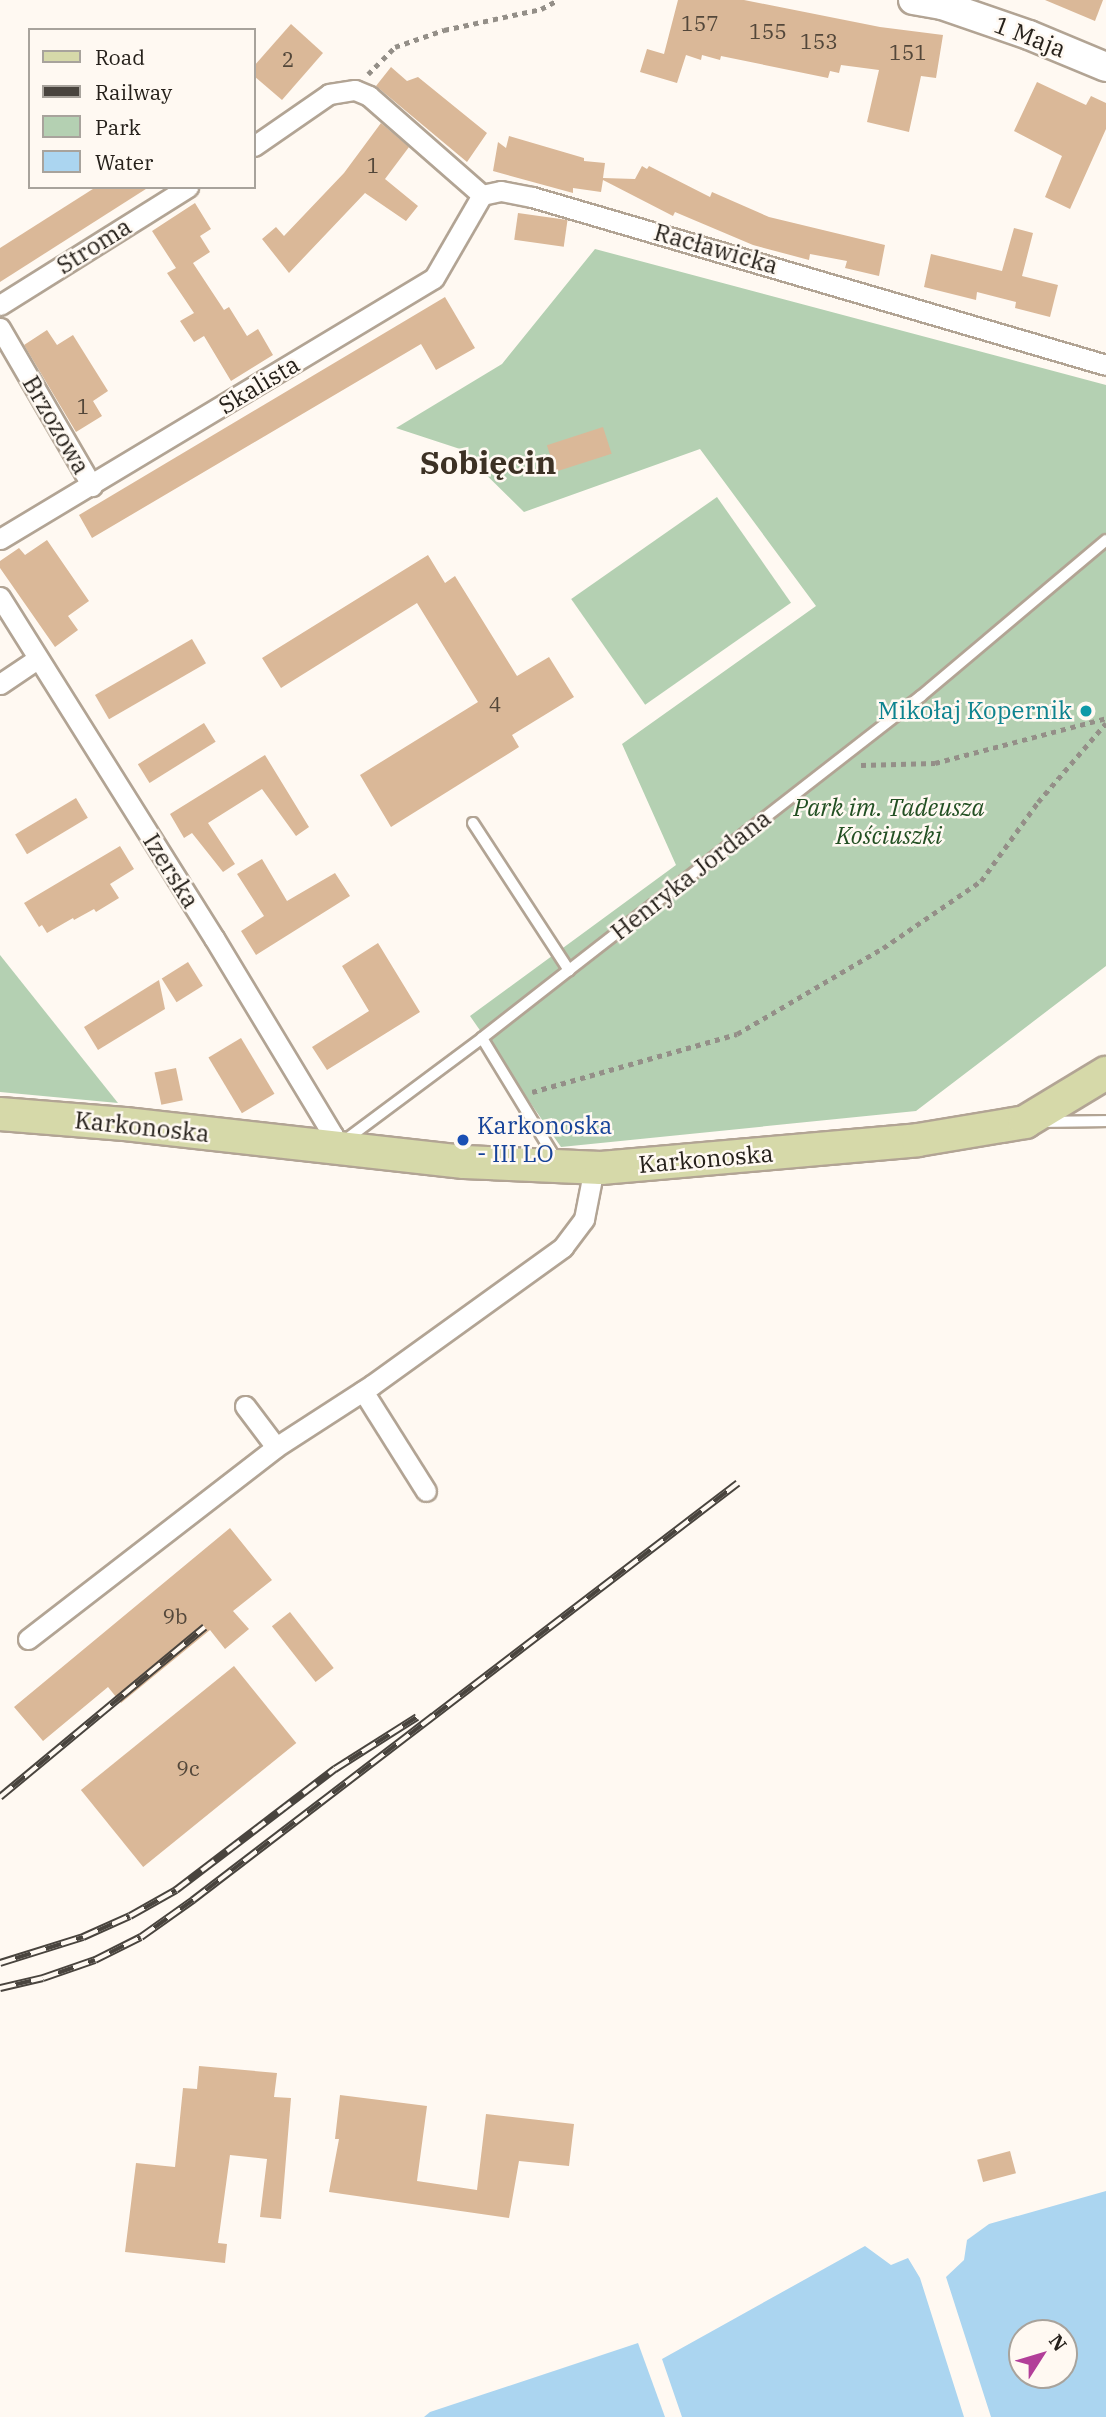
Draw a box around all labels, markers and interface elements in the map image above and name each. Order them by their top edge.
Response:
house number: 157 [681,10,719,36]
street label: 1 Maja [990,10,1070,64]
house number: 155 [749,18,787,44]
legend [28,28,256,189]
house number: 153 [800,28,838,54]
house number: 151 [889,39,927,65]
text: Road [95,43,145,71]
house number: 2 [282,46,294,72]
text: Railway [95,78,172,106]
text: Park [95,113,141,141]
text: Water [95,148,153,176]
house number: 1 [367,152,379,178]
street label: Stroma [51,212,137,280]
street label: Racławicka [651,218,781,280]
street label: Skalista [213,350,305,420]
street label: Brzozowa [16,371,96,479]
house number: 1 [77,393,89,419]
district label: Sobięcin [420,443,556,481]
house number: 4 [489,691,501,717]
place label: Mikołaj Kopernik [878,697,1072,725]
marker: Mikołaj Kopernik [1078,703,1094,719]
park label: Park im. Tadeusza Kościuszki [794,794,984,850]
street label: Henryka Jordana [605,804,777,946]
street label: Izerska [137,828,205,914]
street label: Karkonoska [73,1106,211,1148]
place label: Karkonoska - III LO [477,1112,612,1168]
marker: Karkonoska - III LO [455,1132,471,1148]
street label: Karkonoska [637,1139,775,1179]
house number: 9b [162,1603,188,1629]
house number: 9c [176,1755,200,1781]
north arrow [1008,2319,1078,2389]
text: N [1044,2329,1072,2356]

